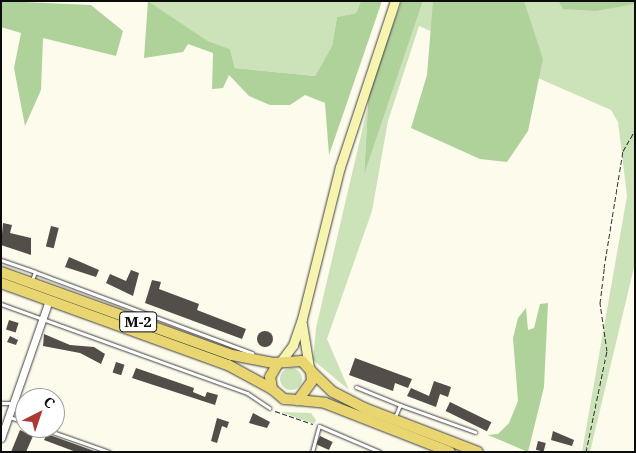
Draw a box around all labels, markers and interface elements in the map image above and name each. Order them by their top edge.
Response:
road number: М-2 [118,310,158,334]
north arrow [15,388,65,438]
text: С [40,392,59,412]

